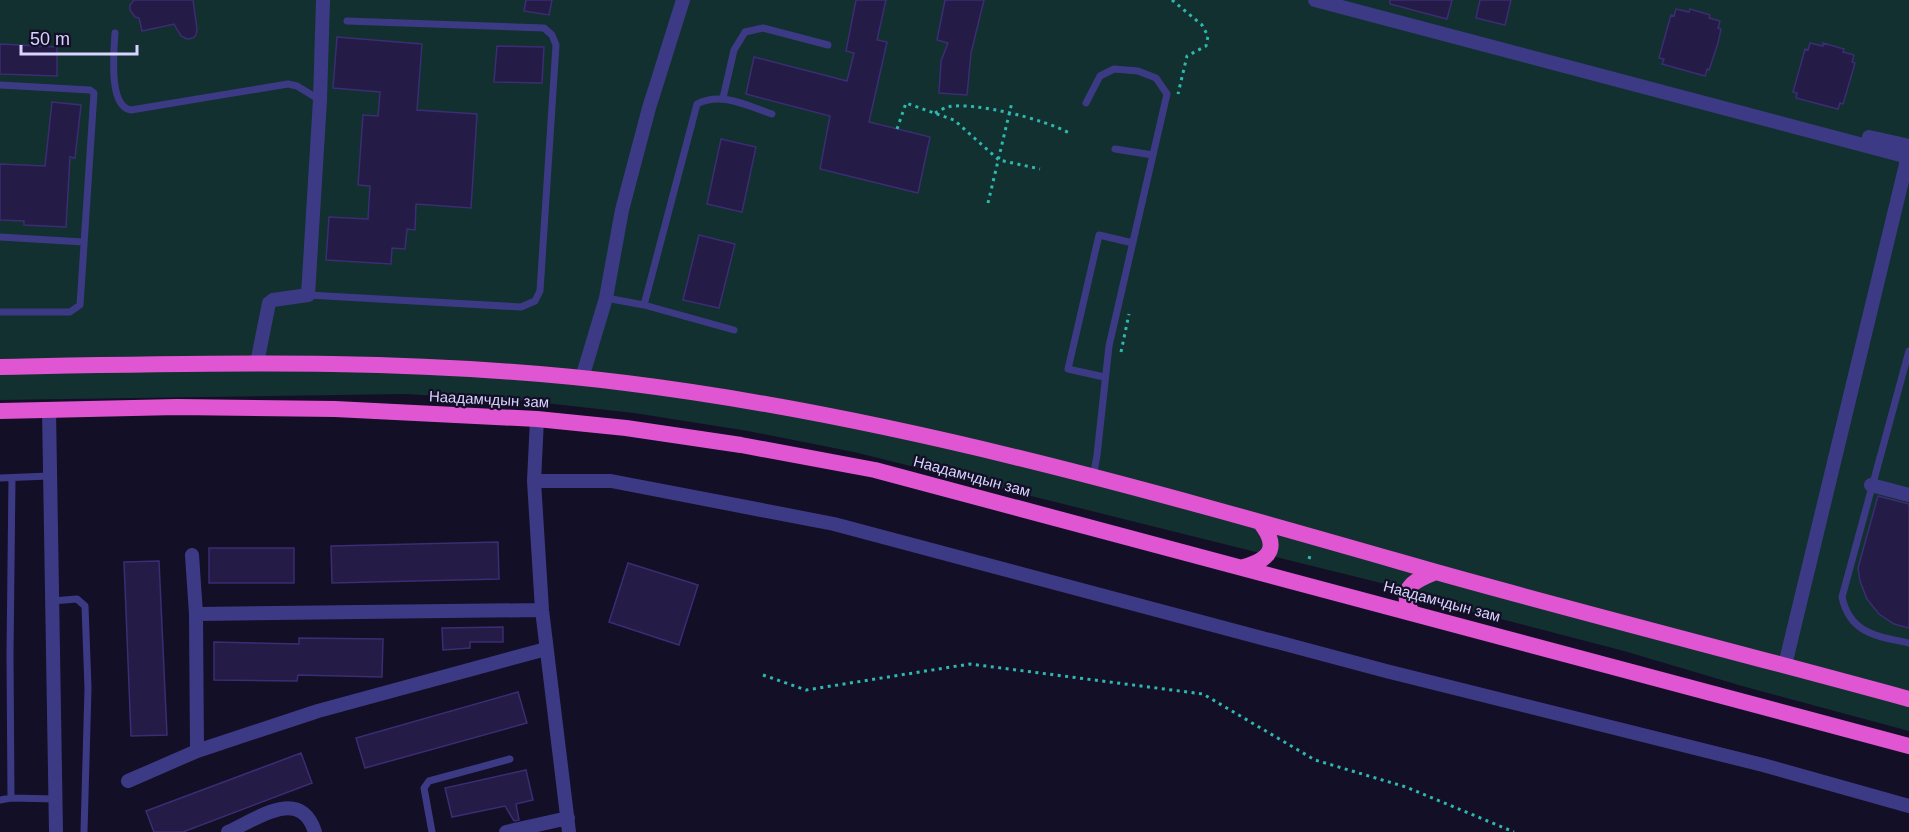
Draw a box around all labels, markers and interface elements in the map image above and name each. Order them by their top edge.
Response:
scale bar [21,18,136,56]
text: 50 m [30,29,70,49]
street label: Наадамчдын зам [429,387,549,411]
street label: Наадамчдын зам [912,452,1032,500]
street label: Наадамчдын зам [1382,577,1502,625]

